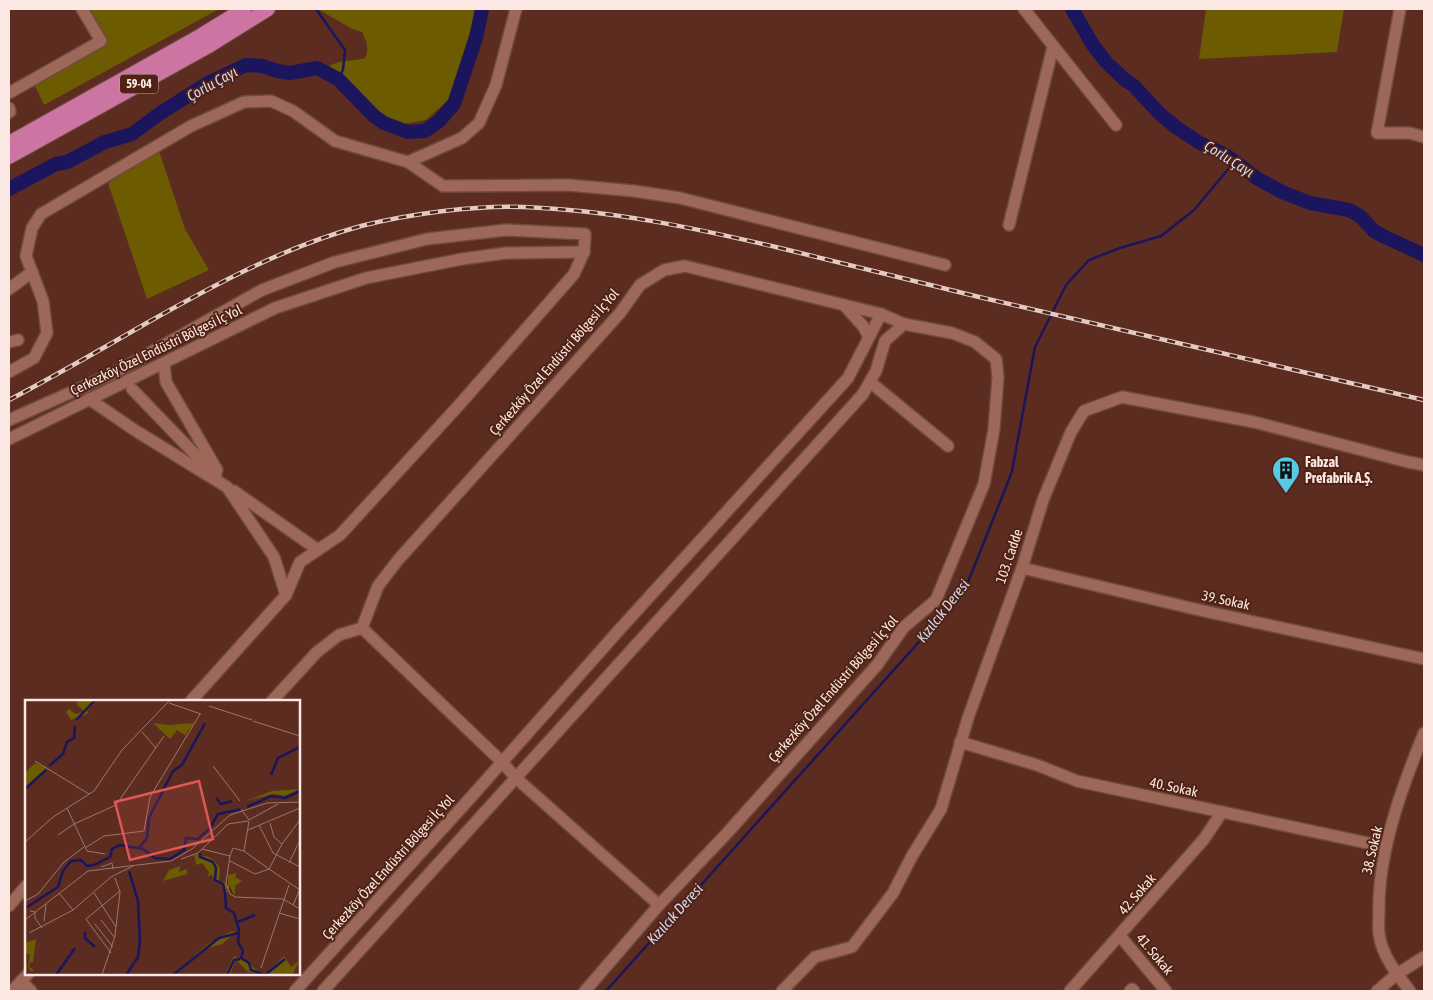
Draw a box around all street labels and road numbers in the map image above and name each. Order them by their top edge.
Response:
road number: 59-04 [120,74,158,94]
street label: Çerkezköy Özel Endüstri Bölgesi İç Yol [486,285,622,438]
street label: Çerkezköy Özel Endüstri Bölgesi İç Yol [68,301,245,399]
street label: 103. Cadde [992,527,1026,585]
street label: 39. Sokak [1200,587,1252,613]
street label: Çerkezköy Özel Endüstri Bölgesi İç Yol [765,612,901,765]
street label: 40. Sokak [1148,774,1200,800]
street label: Çerkezköy Özel Endüstri Bölgesi İç Yol [319,791,457,942]
street label: 38. Sokak [1359,824,1385,876]
street label: 42. Sokak [1115,870,1159,918]
street label: 41. Sokak [1133,930,1177,978]

